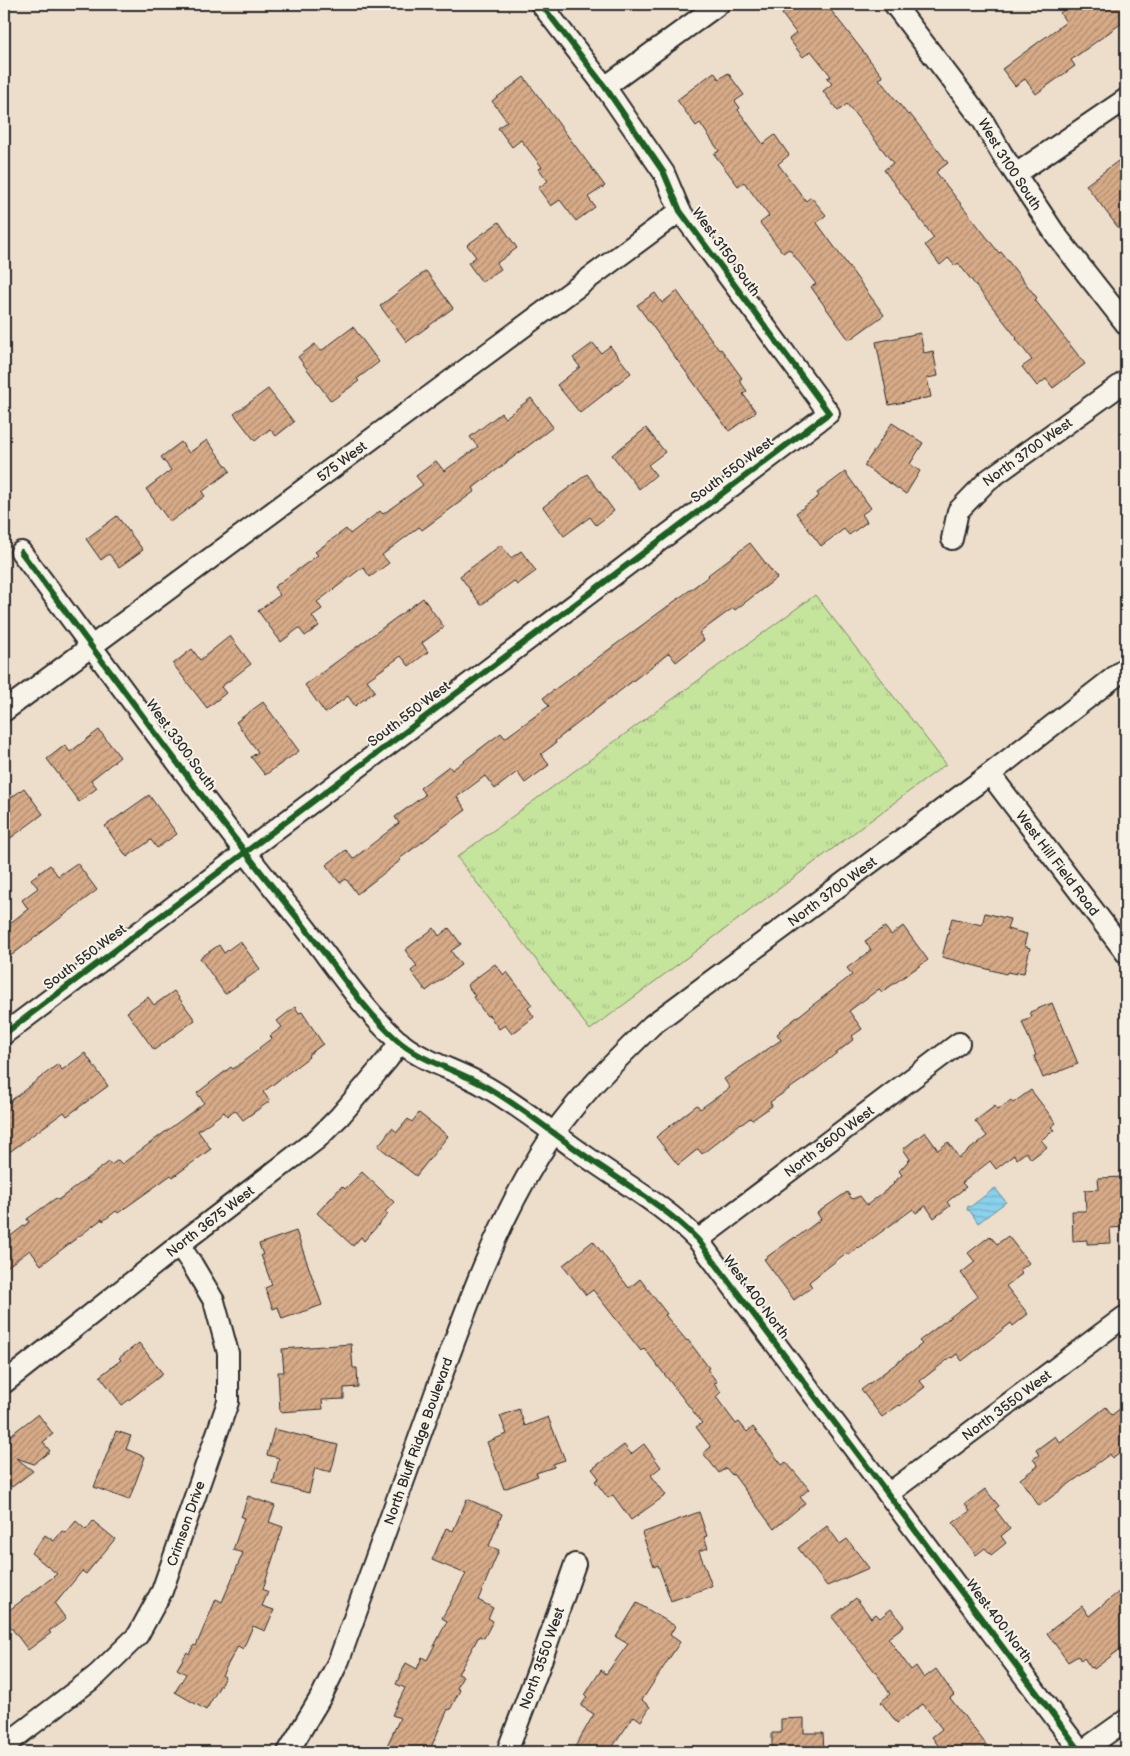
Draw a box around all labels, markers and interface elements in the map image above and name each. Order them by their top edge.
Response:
street label: West 3100 South [975,115,1046,214]
street label: West 3150 South [688,204,764,300]
street label: North 3700 West [979,414,1076,490]
street label: South 550 West [687,433,777,507]
street label: 575 West [313,437,370,485]
street label: South 550 West [364,677,454,751]
street label: West 3300 South [142,696,220,794]
street label: West Hill Field Road [1012,807,1103,919]
street label: North 3700 West [784,852,880,930]
street label: South 550 West [40,920,130,994]
street label: North 3600 West [781,1101,878,1181]
street label: North 3675 West [163,1182,258,1260]
street label: West 400 North [719,1252,793,1342]
street label: North Bluff Ridge Boulevard [380,1355,456,1527]
street label: North 3550 West [958,1366,1055,1444]
street label: Crimson Drive [163,1478,208,1568]
street label: West 400 North [962,1576,1036,1666]
street label: North 3550 West [515,1604,568,1712]

